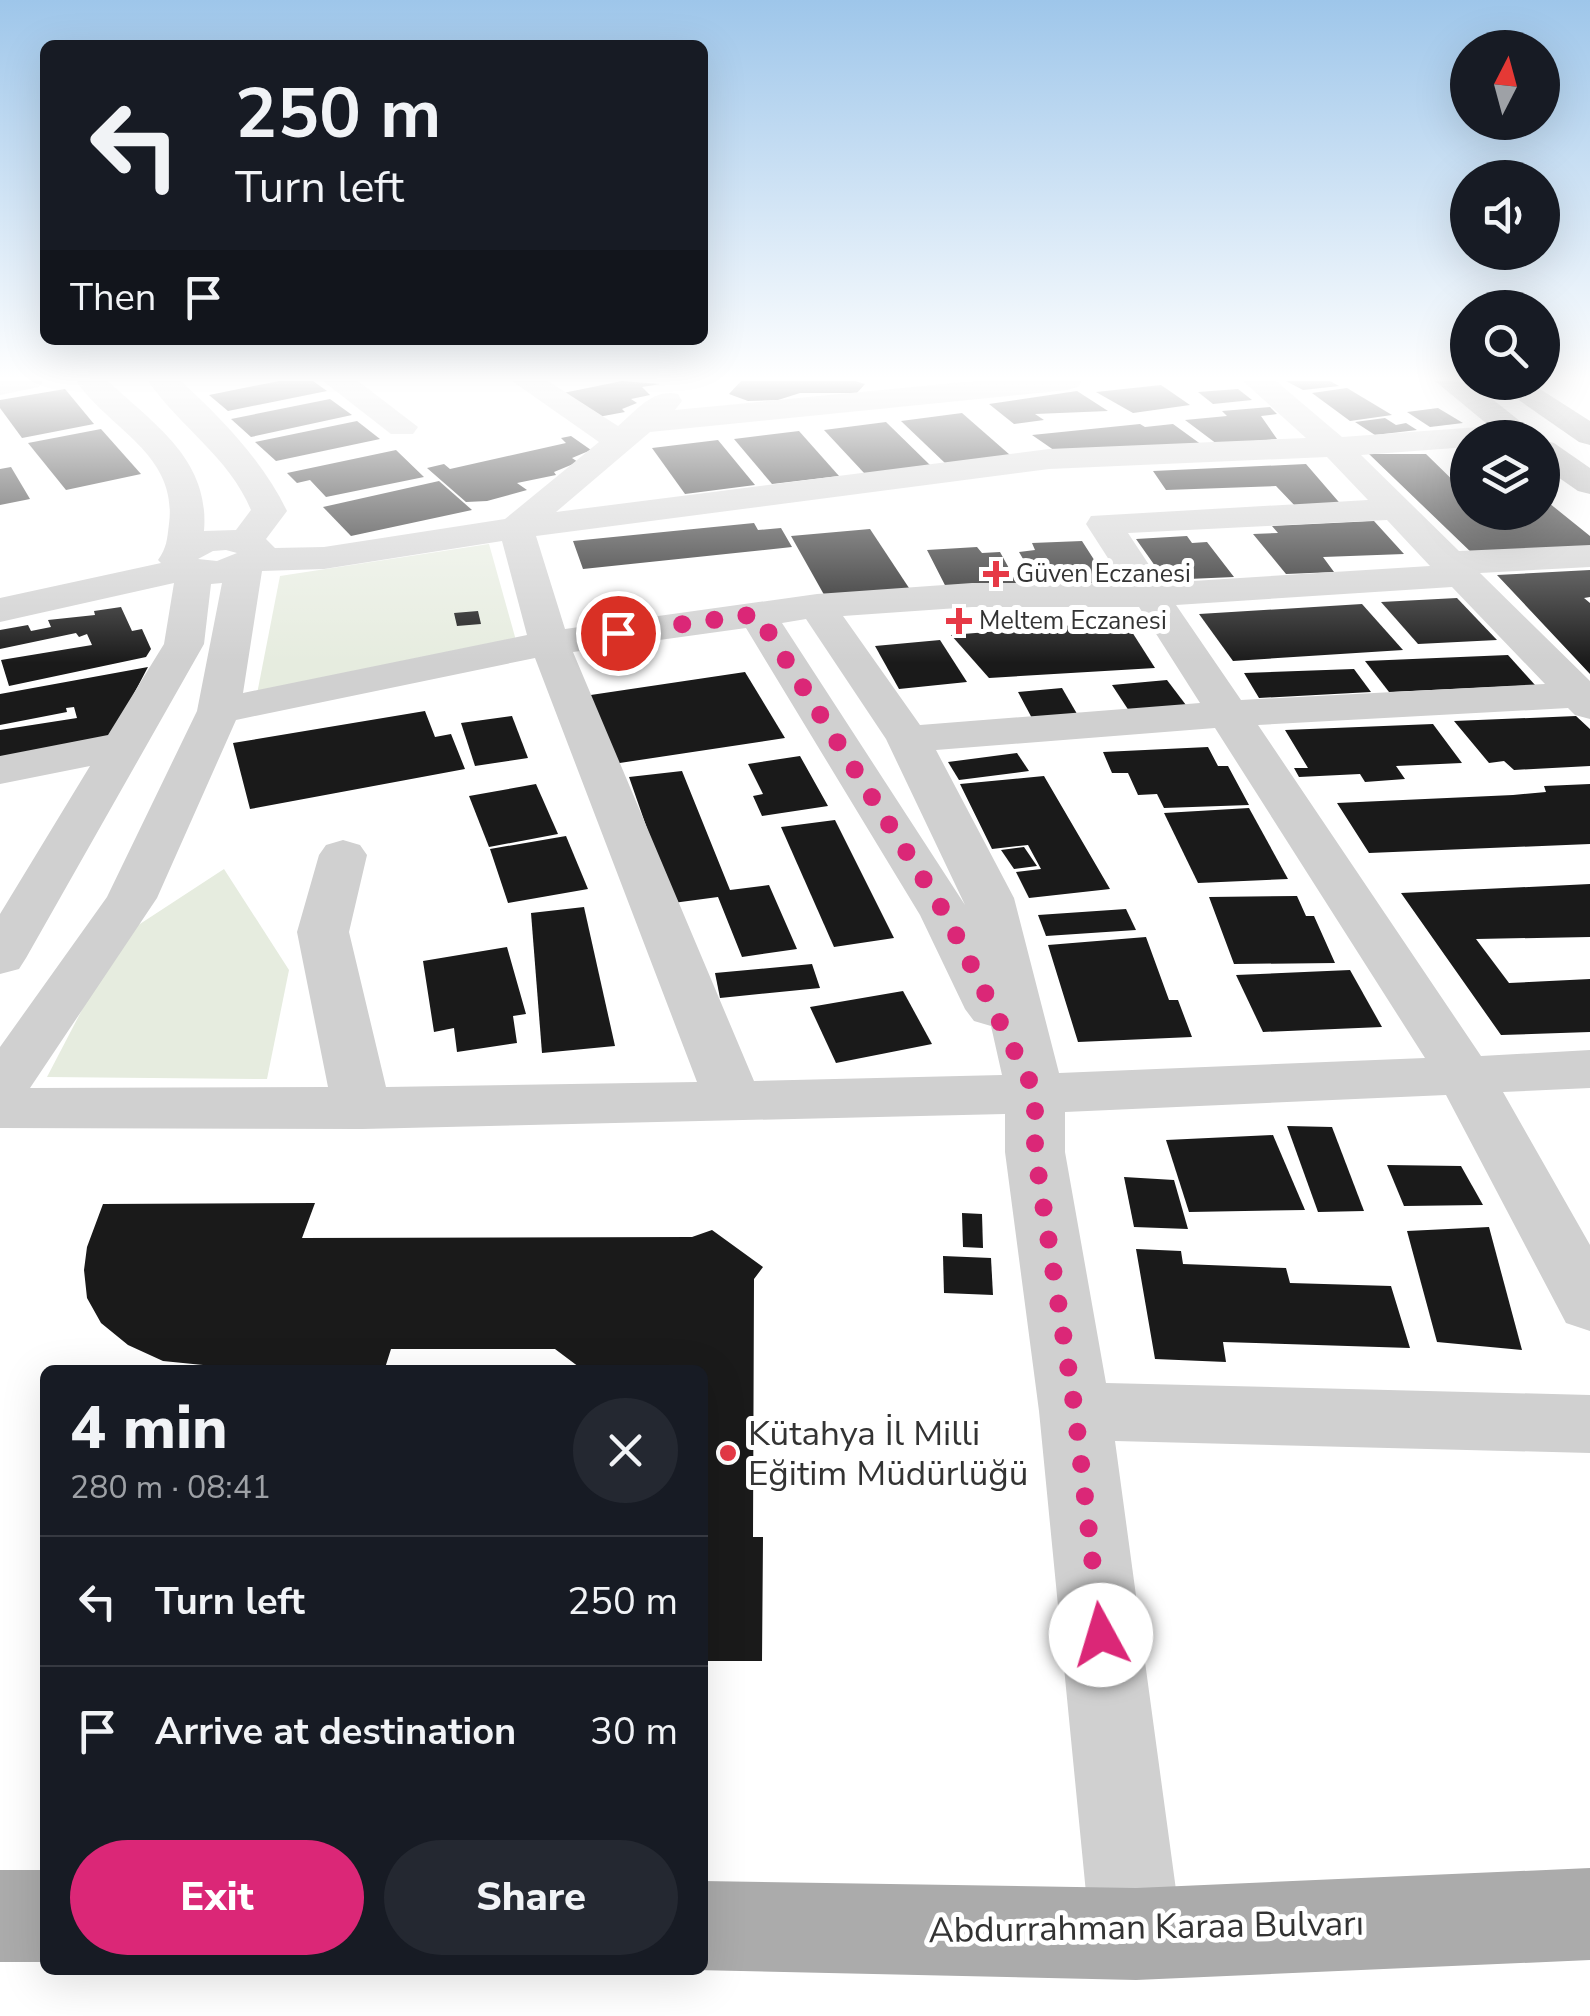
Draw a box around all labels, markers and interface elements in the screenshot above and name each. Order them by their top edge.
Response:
north arrow [1450,30,1560,140]
map controls [1450,30,1560,530]
text: 250 m [235,66,441,162]
icon: left [70,80,200,210]
text: Turn left [235,157,404,218]
button: sound [1450,160,1560,270]
icon: arrive [176,270,231,325]
text: Then [70,272,156,323]
button: search [1450,290,1560,400]
button: layers [1450,420,1560,530]
place label: Güven Eczanesi [1016,557,1191,591]
marker: Güven Eczanesi [985,563,1007,585]
pin [576,591,661,676]
place label: Meltem Eczanesi [979,604,1167,638]
icon: arrive [591,606,646,661]
marker: Meltem Eczanesi [948,610,970,632]
text: 4 min [70,1387,228,1469]
button: close [573,1398,678,1503]
place label: Kütahya İl Milli Eğitim Müdürlüğü [748,1410,1029,1497]
marker: Kütahya İl Milli Eğitim Müdürlüğü [717,1442,739,1464]
text: 280 m · 08:41 [70,1466,271,1509]
icon: left [70,1574,125,1629]
text: Turn left [155,1576,305,1627]
text: 250 m [567,1576,678,1627]
position arrow [1049,1583,1153,1687]
icon: arrive [70,1704,125,1759]
text: Arrive at destination [155,1706,516,1757]
text: 30 m [590,1706,678,1757]
button: Exit [70,1840,364,1955]
button: Share [384,1840,678,1955]
street label: Abdurrahman Karaa Bulvarı [928,1900,1364,1954]

